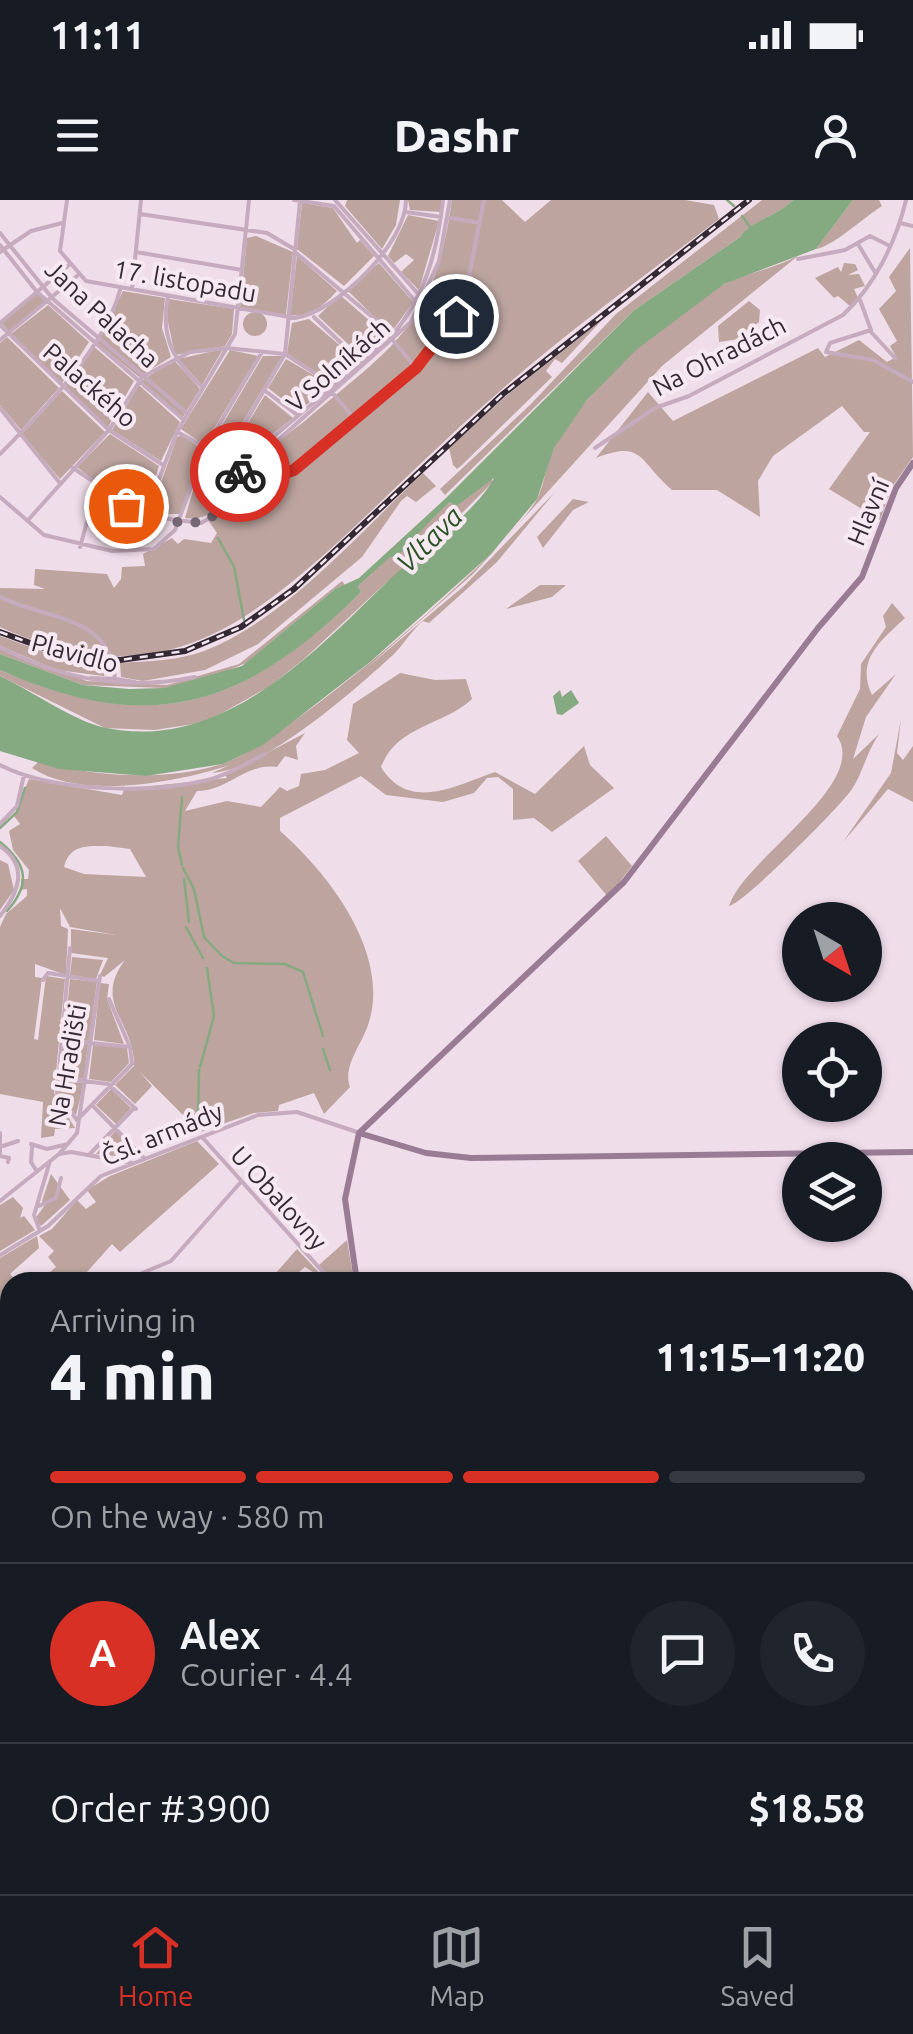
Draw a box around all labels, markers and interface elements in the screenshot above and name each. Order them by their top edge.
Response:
text: 11:11 [50,14,145,56]
icon: menu [50,108,105,163]
icon: person [808,108,863,163]
text: Dashr [394,110,519,161]
street label: Jana Palacha [40,255,164,373]
street label: 17. listopadu [112,255,258,307]
pin [414,274,499,359]
icon: home [429,289,484,344]
street label: Na Ohradách [648,310,790,402]
street label: V Solníkách [281,313,395,417]
street label: Palackého [38,337,142,433]
courier [190,422,290,522]
icon: bike [213,445,268,500]
pin [84,464,169,549]
street label: Hlavní [842,474,895,549]
icon: bag [99,479,154,534]
water label: Vltava [390,500,468,578]
street label: Plavidlo [29,628,121,678]
north arrow [782,902,882,1002]
map controls [782,902,882,1242]
street label: Na Hradišti [42,1002,92,1128]
button: locate [782,1022,882,1122]
street label: Čsl. armády [97,1097,227,1171]
street label: U Obalovny [225,1141,333,1255]
button: layers [782,1142,882,1242]
text: Arriving in [50,1302,196,1338]
text: 11:15–11:20 [656,1336,865,1378]
text: 4 min [50,1339,215,1412]
text: On the way · 580 m [50,1498,325,1534]
button: chat [630,1601,735,1706]
button: phone [760,1601,865,1706]
text: Alex [180,1614,261,1656]
text: A [89,1632,116,1674]
text: Courier · 4.4 [180,1656,353,1692]
text: Order #3900 [50,1787,271,1829]
text: $18.58 [748,1787,865,1829]
tab: Home [118,1920,194,2011]
tab: Map [429,1920,485,2011]
tab: Saved [720,1920,795,2011]

